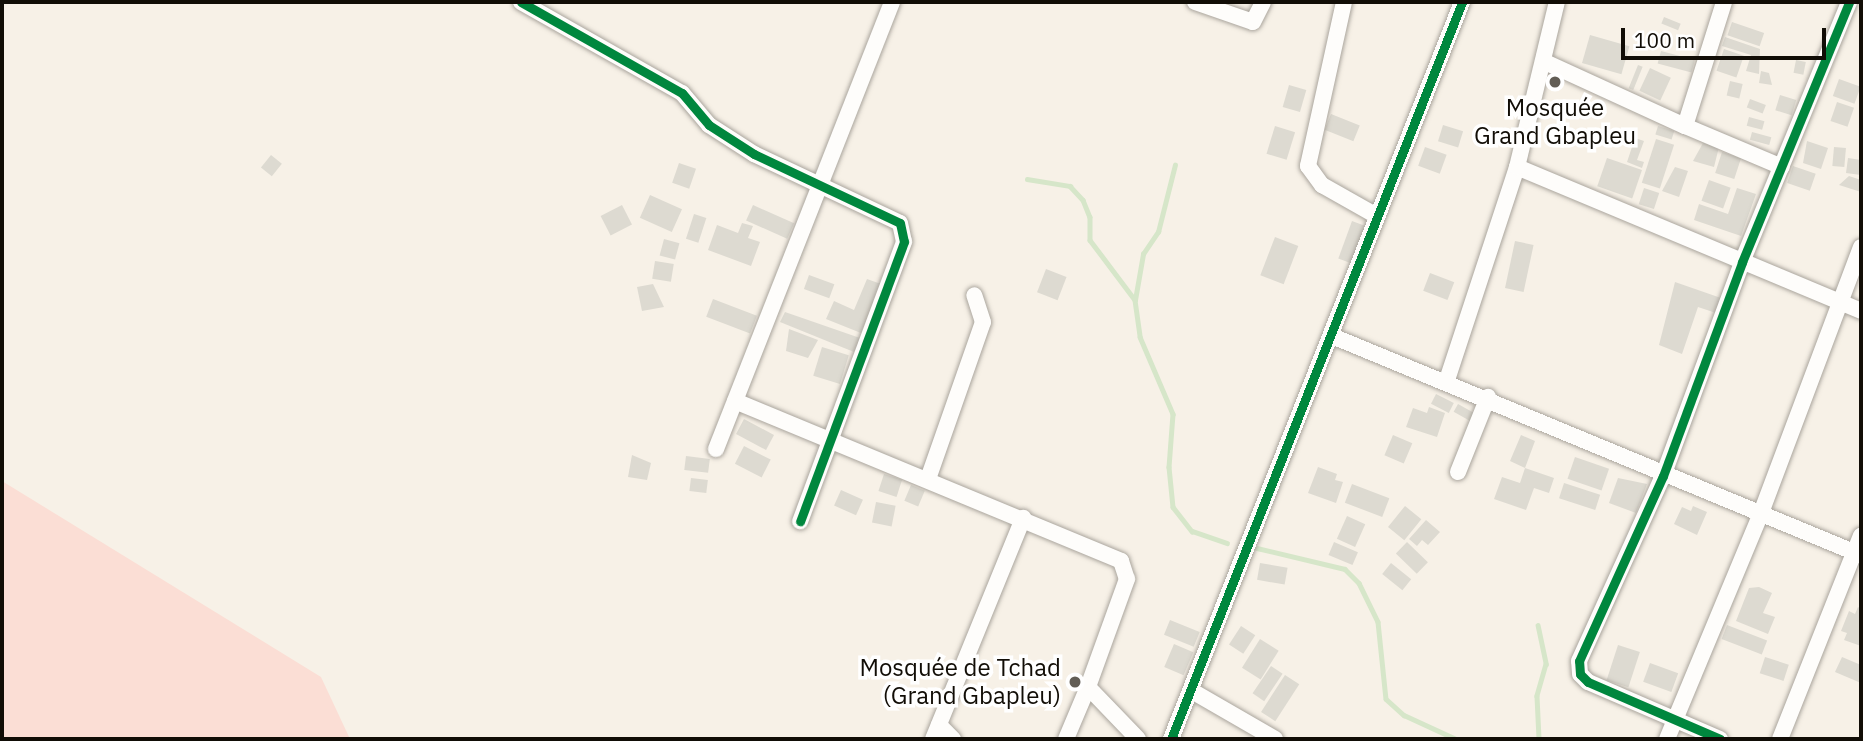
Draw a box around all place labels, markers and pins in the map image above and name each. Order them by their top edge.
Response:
marker: Mosquée Grand Gbapleu [1547,74,1563,90]
place label: Mosquée Grand Gbapleu [1474,94,1636,150]
place label: Mosquée de Tchad (Grand Gbapleu) [859,654,1061,710]
marker: Mosquée de Tchad (Grand Gbapleu) [1067,674,1083,690]

